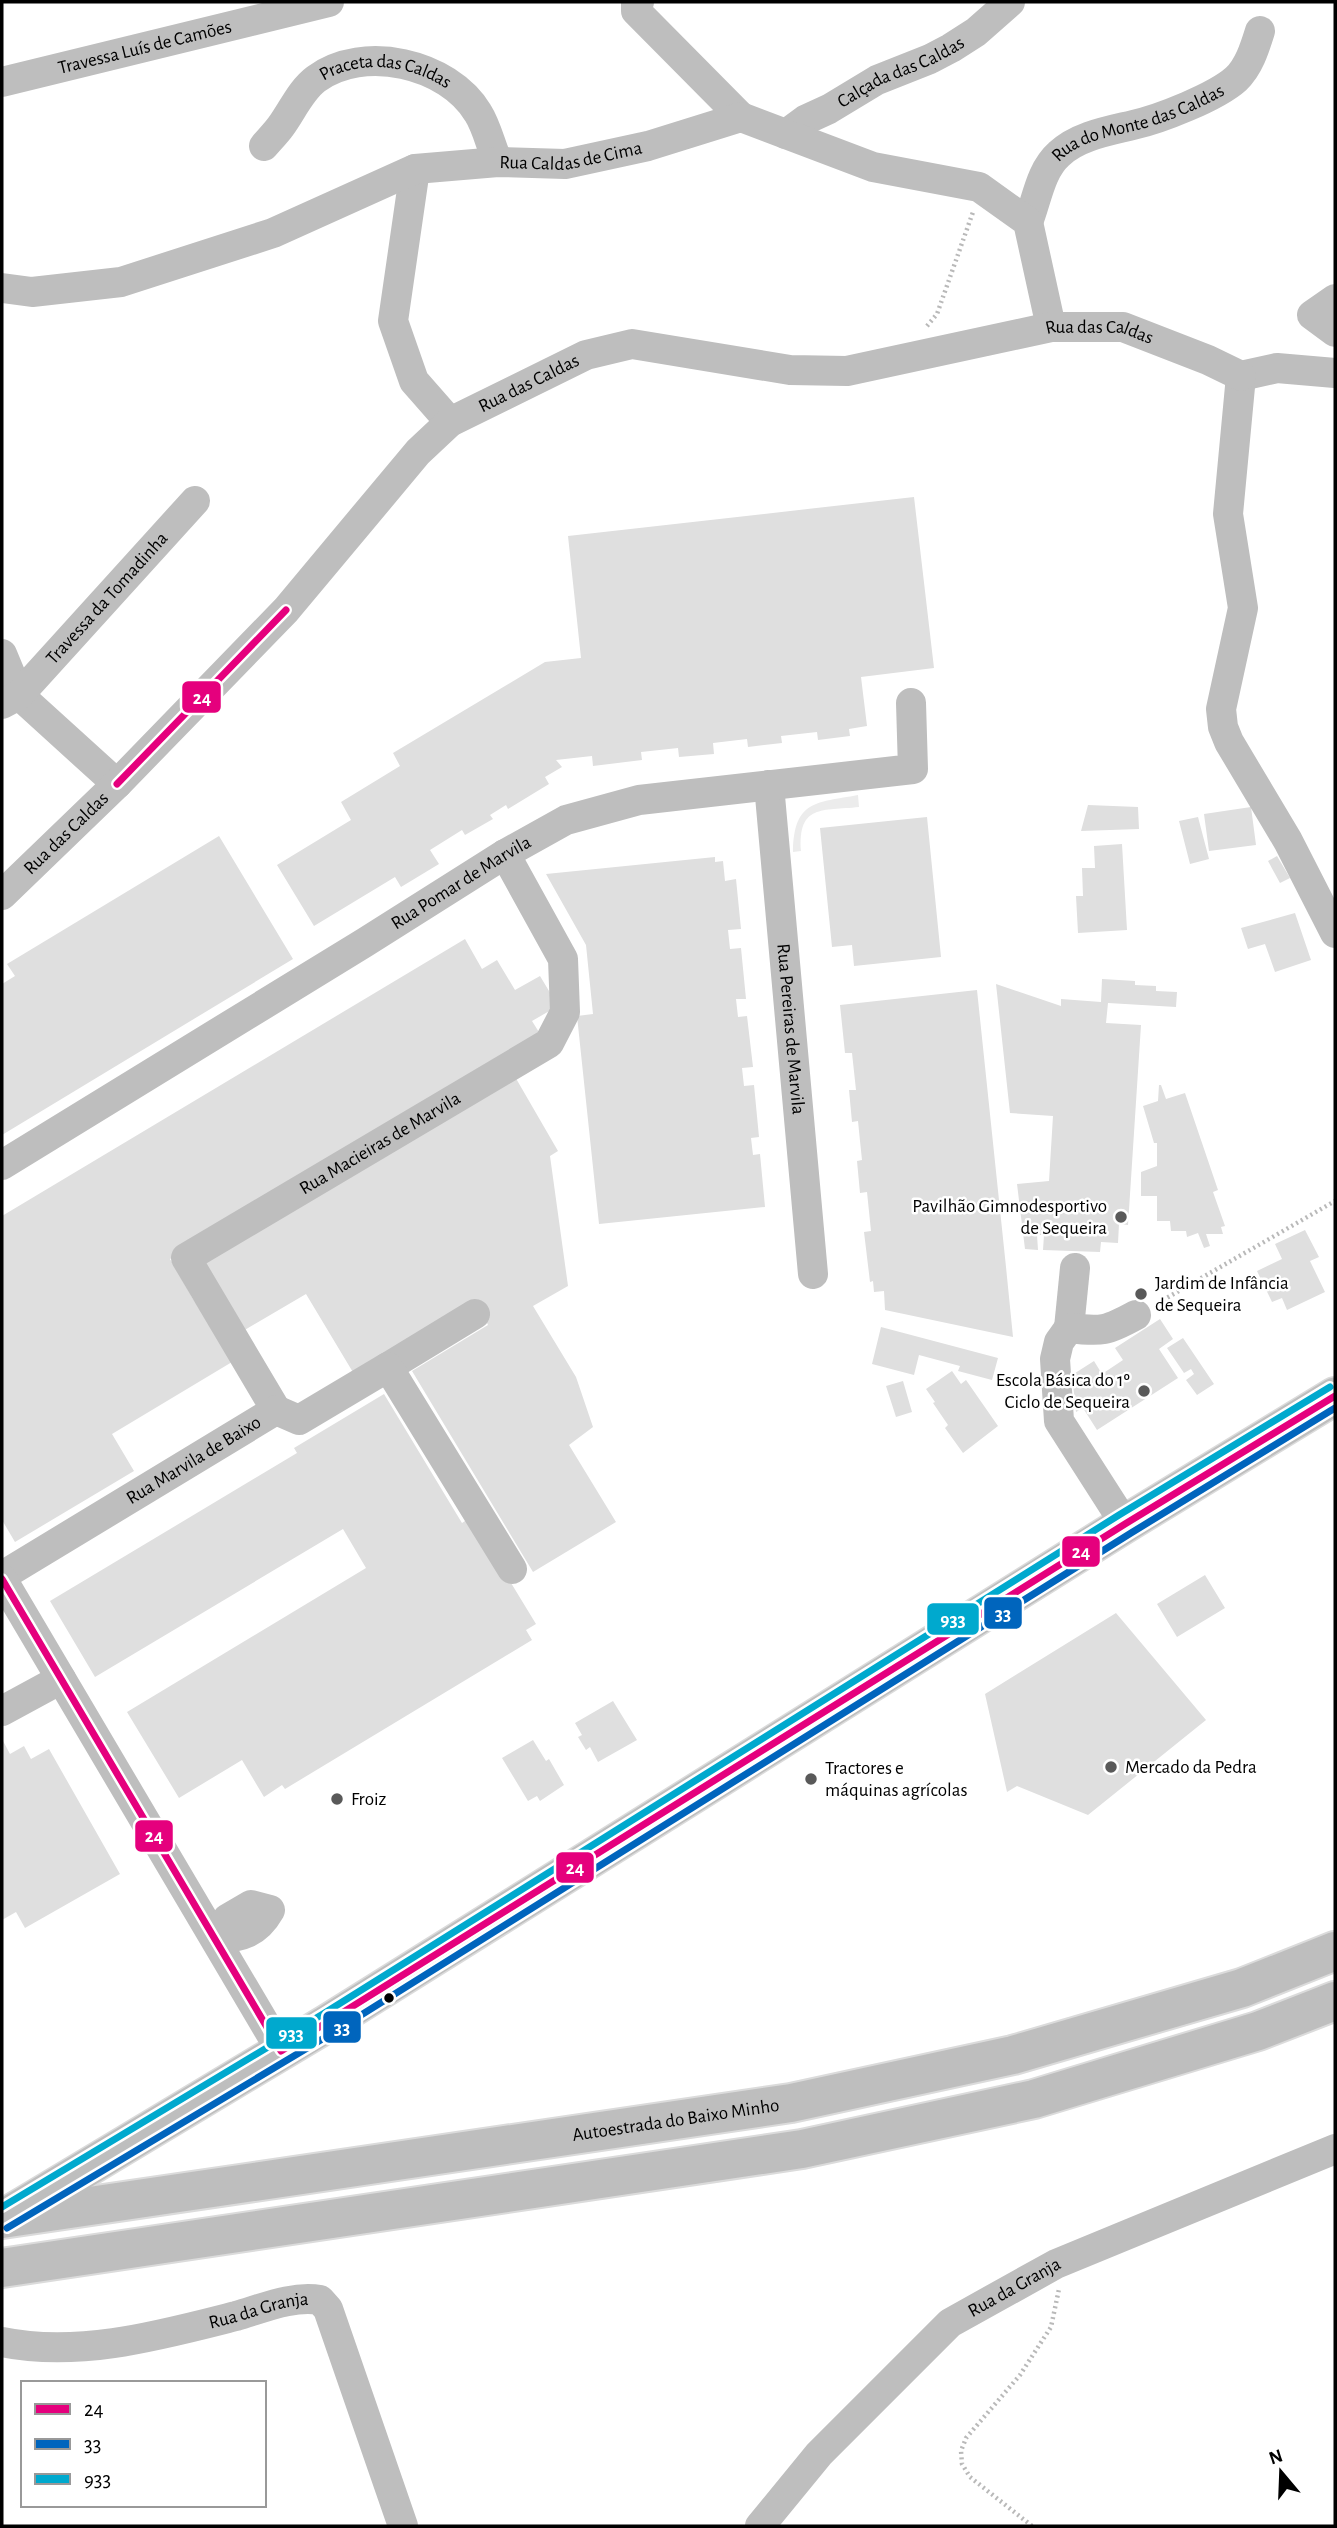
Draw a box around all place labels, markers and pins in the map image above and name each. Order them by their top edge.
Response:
place label: Pavilhão Gimnodesportivo de Sequeira [912,1197,1107,1238]
marker: Pavilhão Gimnodesportivo de Sequeira [1113,1209,1129,1225]
place label: Jardim de Infância de Sequeira [1155,1274,1289,1315]
marker: Jardim de Infância de Sequeira [1133,1286,1149,1302]
place label: Escola Básica do 1º Ciclo de Sequeira [996,1371,1130,1412]
marker: Escola Básica do 1º Ciclo de Sequeira [1136,1383,1152,1399]
place label: Mercado da Pedra [1125,1758,1257,1777]
place label: Tractores e máquinas agrícolas [825,1759,968,1800]
marker: Mercado da Pedra [1103,1759,1119,1775]
marker: Tractores e máquinas agrícolas [803,1771,819,1787]
place label: Froiz [351,1790,387,1809]
marker: Froiz [329,1791,345,1807]
unlabelled marker [382,1991,396,2005]

